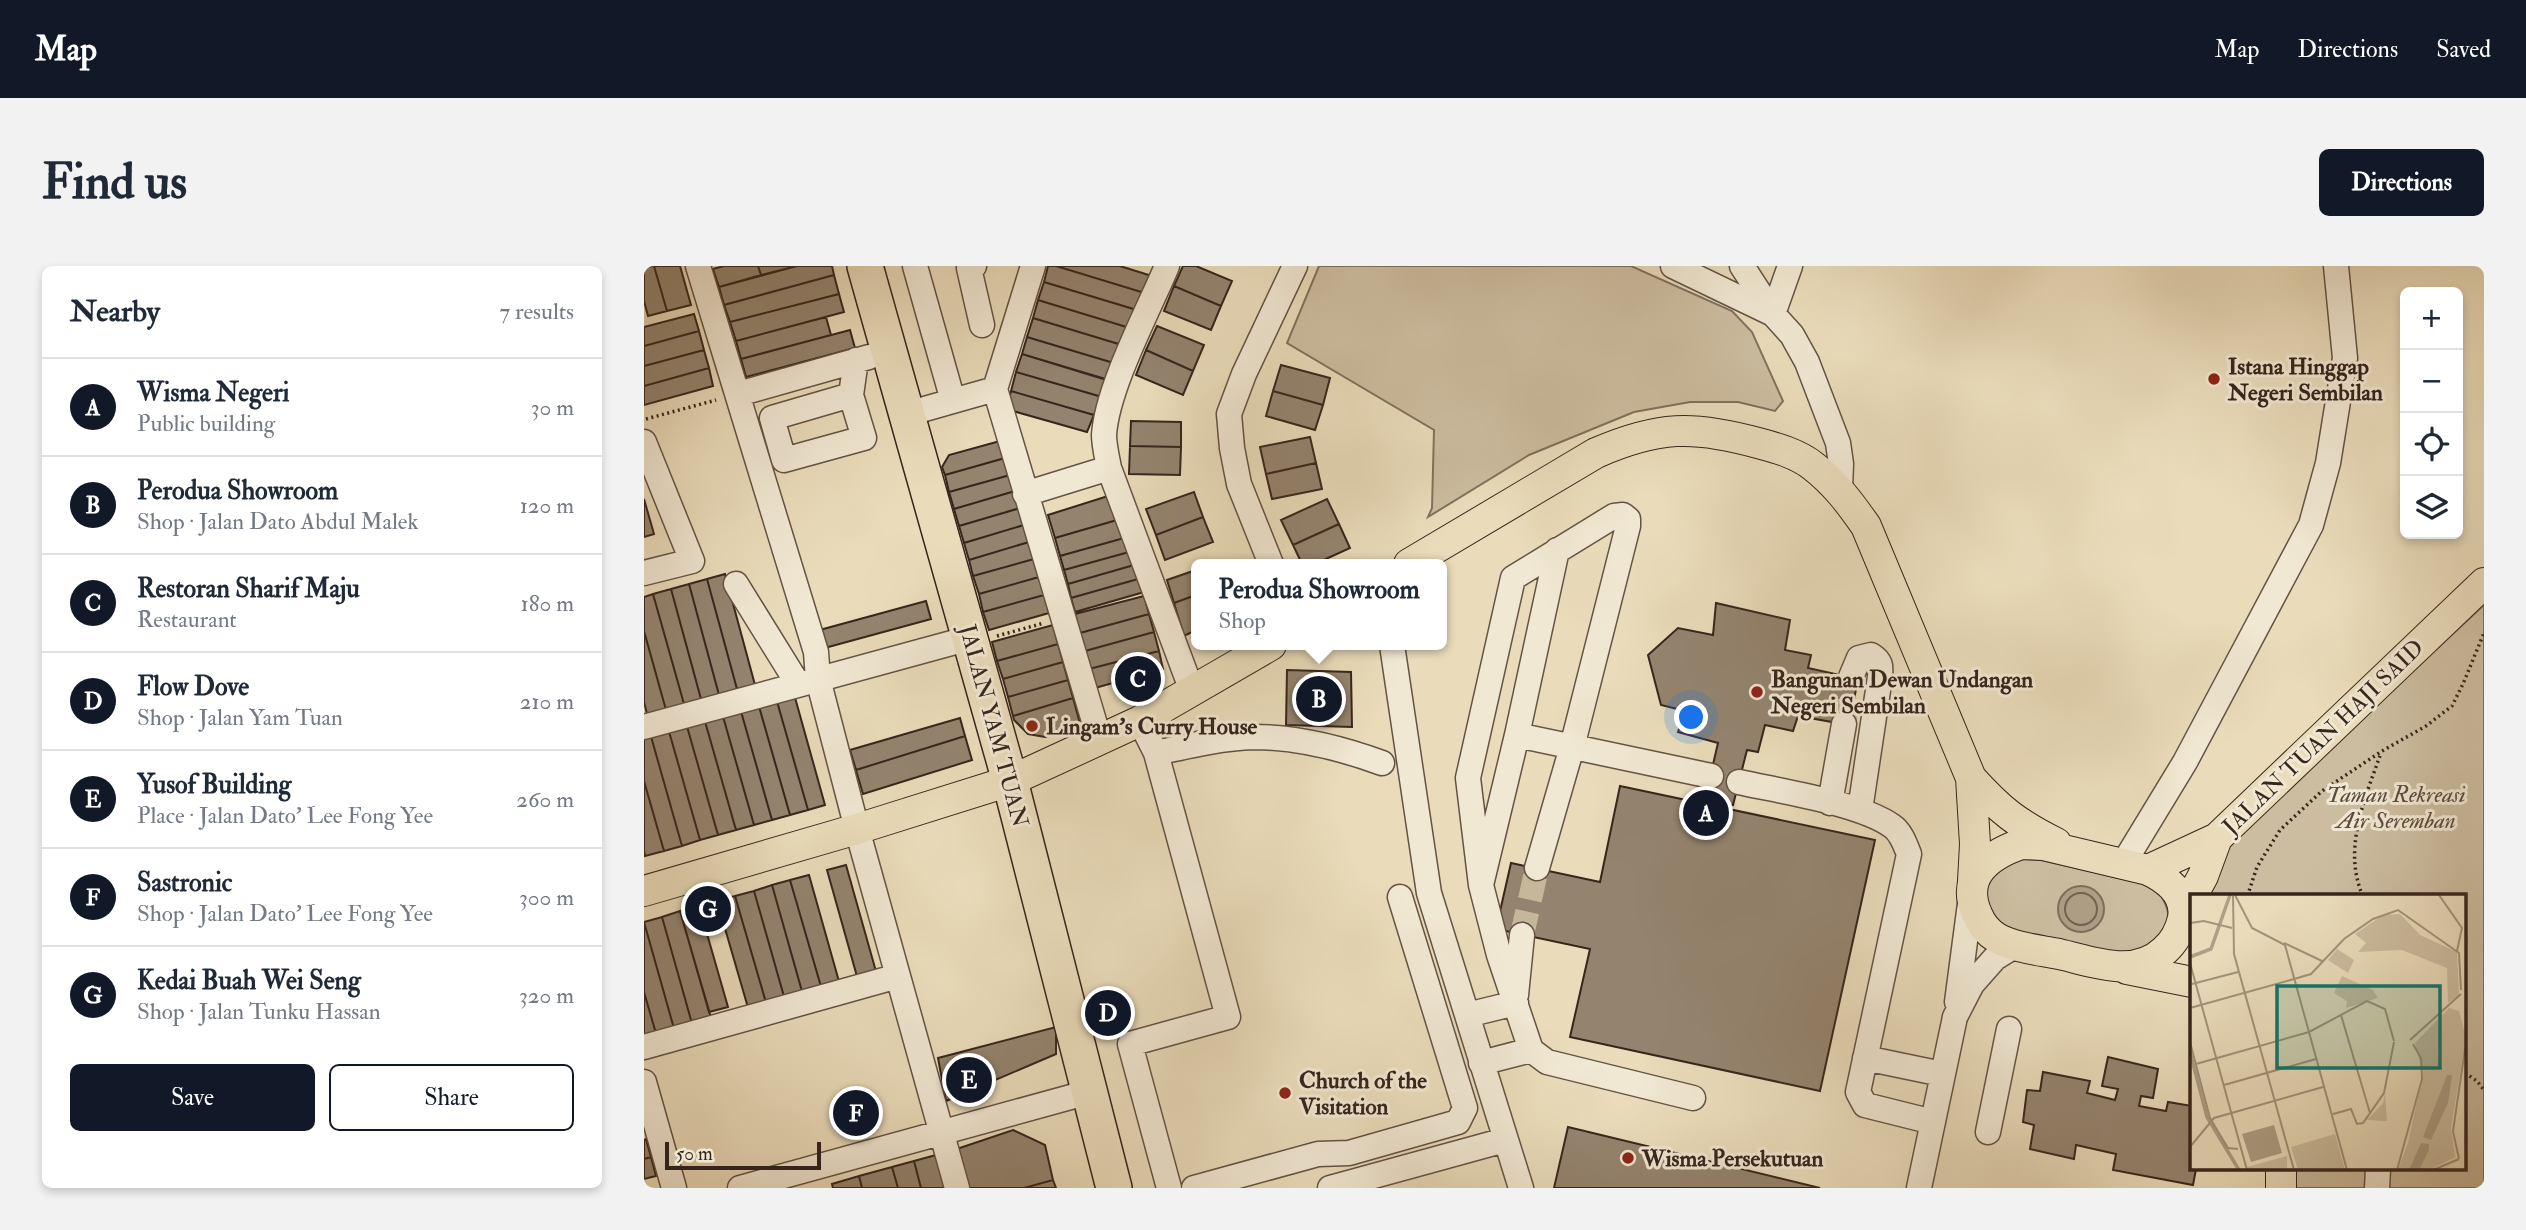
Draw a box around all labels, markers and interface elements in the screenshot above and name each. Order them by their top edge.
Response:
text: Map [35,29,97,70]
text: Map [2214,34,2259,65]
text: Directions [2297,34,2398,65]
text: Saved [2436,34,2491,65]
button: Directions [2319,149,2484,216]
text: Find us [42,152,187,213]
map controls [2400,287,2463,539]
button: + [2400,287,2463,350]
text: Nearby [70,293,160,330]
text: 7 results [500,297,574,326]
button: − [2400,350,2463,413]
place label: Istana Hinggap Negeri Sembilan [2227,352,2383,408]
marker: Istana Hinggap Negeri Sembilan [2206,371,2222,387]
text: Wisma Negeri [137,377,289,409]
text: A [86,393,100,422]
text: 30 m [531,393,574,422]
text: Public building [137,409,275,438]
button: locate [2400,413,2463,476]
text: Perodua Showroom [137,475,338,507]
button: layers [2400,476,2463,539]
text: B [85,491,101,520]
text: 120 m [520,491,574,520]
text: Shop · Jalan Dato Abdul Malek [137,507,418,536]
popup [1191,559,1447,650]
text: Restoran Sharif Maju [137,573,360,605]
text: Perodua Showroom [1218,574,1420,606]
text: C [85,589,101,618]
text: 180 m [521,589,574,618]
text: Restaurant [137,605,237,634]
text: Shop [1218,606,1266,635]
street label: JALAN YAM TUAN [953,620,1035,831]
street label: JALAN TUAN HAJI SAID [2216,633,2430,841]
pin: C [1115,653,1161,705]
place label: Bangunan Dewan Undangan Negeri Sembilan [1770,665,2033,721]
text: Flow Dove [137,671,249,703]
pin: B [1296,673,1342,725]
marker: Bangunan Dewan Undangan Negeri Sembilan [1749,684,1765,700]
text: D [84,687,102,716]
text: 210 m [520,687,574,716]
your location [1674,700,1708,734]
text: Shop · Jalan Yam Tuan [137,703,343,732]
place label: Lingam's Curry House [1046,712,1258,742]
marker: Lingam's Curry House [1024,718,1040,734]
text: Yusof Building [137,769,291,801]
park label: Taman Rekreasi Air Seremban [2327,780,2465,835]
text: E [85,785,101,814]
text: 260 m [516,785,574,814]
pin: A [1683,787,1729,839]
text: Place · Jalan Dato' Lee Fong Yee [137,801,433,830]
text: Sastronic [137,867,232,899]
text: F [86,883,100,912]
text: 300 m [519,883,574,912]
pin: G [685,883,731,935]
inset map [2190,894,2466,1170]
text: Shop · Jalan Dato' Lee Fong Yee [137,899,433,928]
text: Kedai Buah Wei Seng [137,965,361,997]
text: G [83,981,103,1010]
text: 320 m [519,981,574,1010]
pin: D [1085,987,1131,1039]
text: Shop · Jalan Tunku Hassan [137,997,381,1026]
pin: E [946,1054,992,1106]
button: Save [70,1064,315,1131]
button: Share [329,1064,574,1131]
place label: Church of the Visitation [1298,1066,1427,1121]
marker: Church of the Visitation [1277,1085,1293,1101]
pin: F [833,1087,879,1139]
scale bar [665,1139,821,1171]
text: 50 m [676,1142,713,1166]
place label: Wisma Persekutuan [1641,1144,1824,1173]
marker: Wisma Persekutuan [1620,1150,1636,1166]

